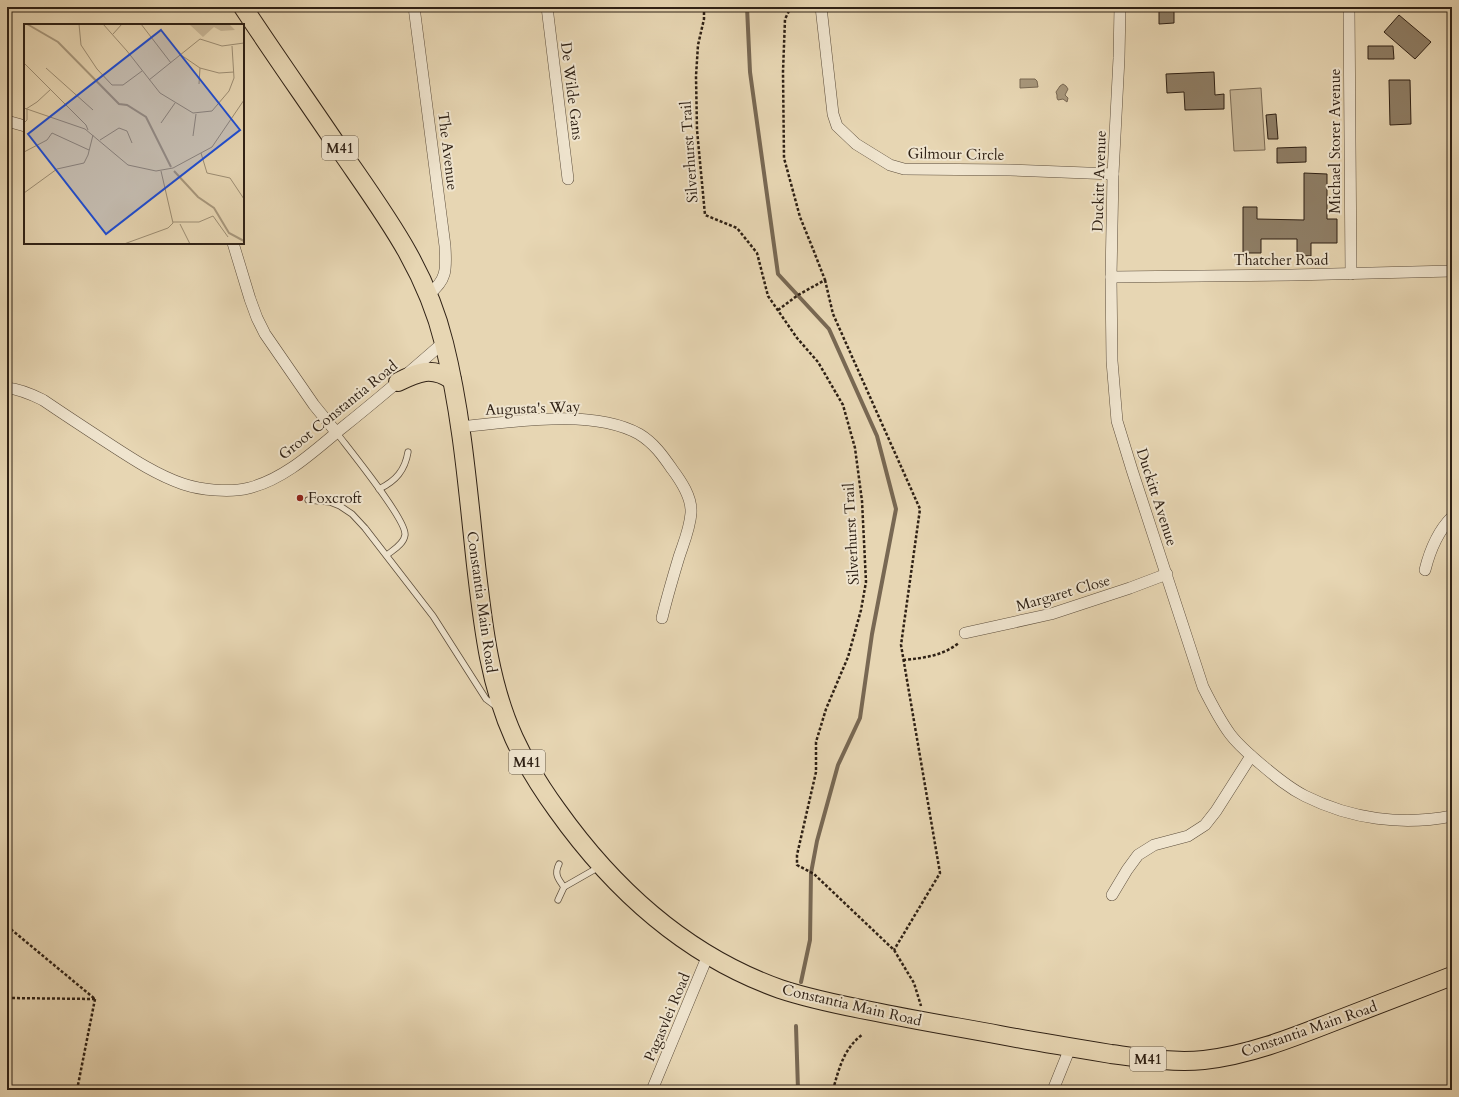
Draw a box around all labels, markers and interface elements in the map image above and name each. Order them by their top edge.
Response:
inset map [24,24,244,244]
street label: De Wilde Gans [556,41,588,141]
street label: Michael Storer Avenue [1325,68,1345,214]
street label: Silverhurst Trail [675,100,703,204]
street label: The Avenue [433,111,463,191]
street label: Duckitt Avenue [1087,130,1111,232]
road number: M41 [322,136,358,160]
street label: Gilmour Circle [907,143,1005,165]
street label: Thatcher Road [1234,250,1328,270]
street label: Groot Constantia Road [274,356,402,464]
street label: Augusta's Way [485,396,581,420]
street label: Duckitt Avenue [1132,446,1182,549]
street label: Silverhurst Trail [838,482,864,586]
place label: Foxcroft [308,488,362,508]
marker: Foxcroft [295,493,305,503]
street label: Constantia Main Road [462,530,502,674]
street label: Margaret Close [1014,570,1113,616]
road number: M41 [509,750,545,774]
street label: Pagasvlei Road [639,969,695,1064]
street label: Constantia Main Road [780,979,924,1031]
street label: Constantia Main Road [1238,996,1380,1062]
road number: M41 [1130,1047,1166,1071]

